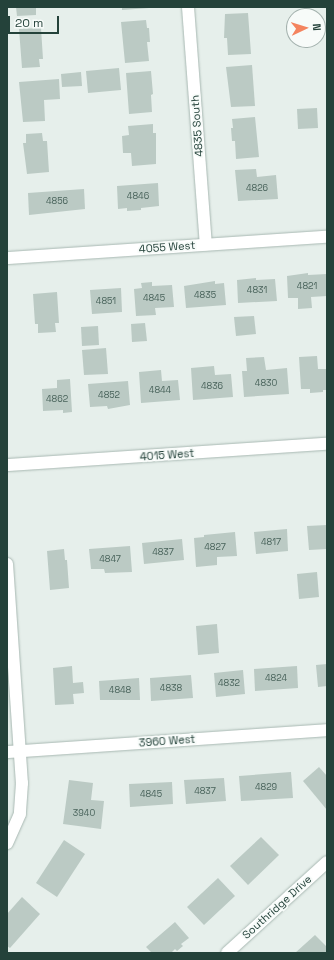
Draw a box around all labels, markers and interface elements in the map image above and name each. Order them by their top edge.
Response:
scale bar [10,8,61,34]
north arrow [286,8,326,48]
text: 20 m [15,15,43,31]
text: N [310,23,324,31]
street label: 4835 South [188,95,206,157]
house number: 4826 [246,183,268,193]
house number: 4846 [127,191,149,201]
house number: 4856 [46,196,68,206]
street label: 4055 West [138,238,196,256]
house number: 4821 [297,281,317,291]
house number: 4831 [247,285,267,295]
house number: 4835 [194,290,216,300]
house number: 4845 [143,293,165,303]
house number: 4851 [96,296,116,306]
house number: 4830 [255,378,277,388]
house number: 4836 [201,381,223,391]
house number: 4844 [149,385,171,395]
house number: 4852 [98,390,120,400]
house number: 4862 [46,394,68,404]
street label: 4015 West [139,447,195,463]
house number: 4817 [261,537,281,547]
house number: 4827 [204,542,226,552]
house number: 4837 [152,547,174,557]
house number: 4847 [99,554,121,564]
house number: 4824 [265,673,287,683]
house number: 4832 [218,678,240,688]
house number: 4838 [160,683,182,693]
house number: 4848 [109,685,131,695]
street label: 3960 West [138,732,196,750]
house number: 4829 [255,782,277,792]
house number: 4837 [194,786,216,796]
house number: 4845 [140,789,162,799]
house number: 3940 [73,808,95,818]
street label: Southridge Drive [240,872,314,942]

